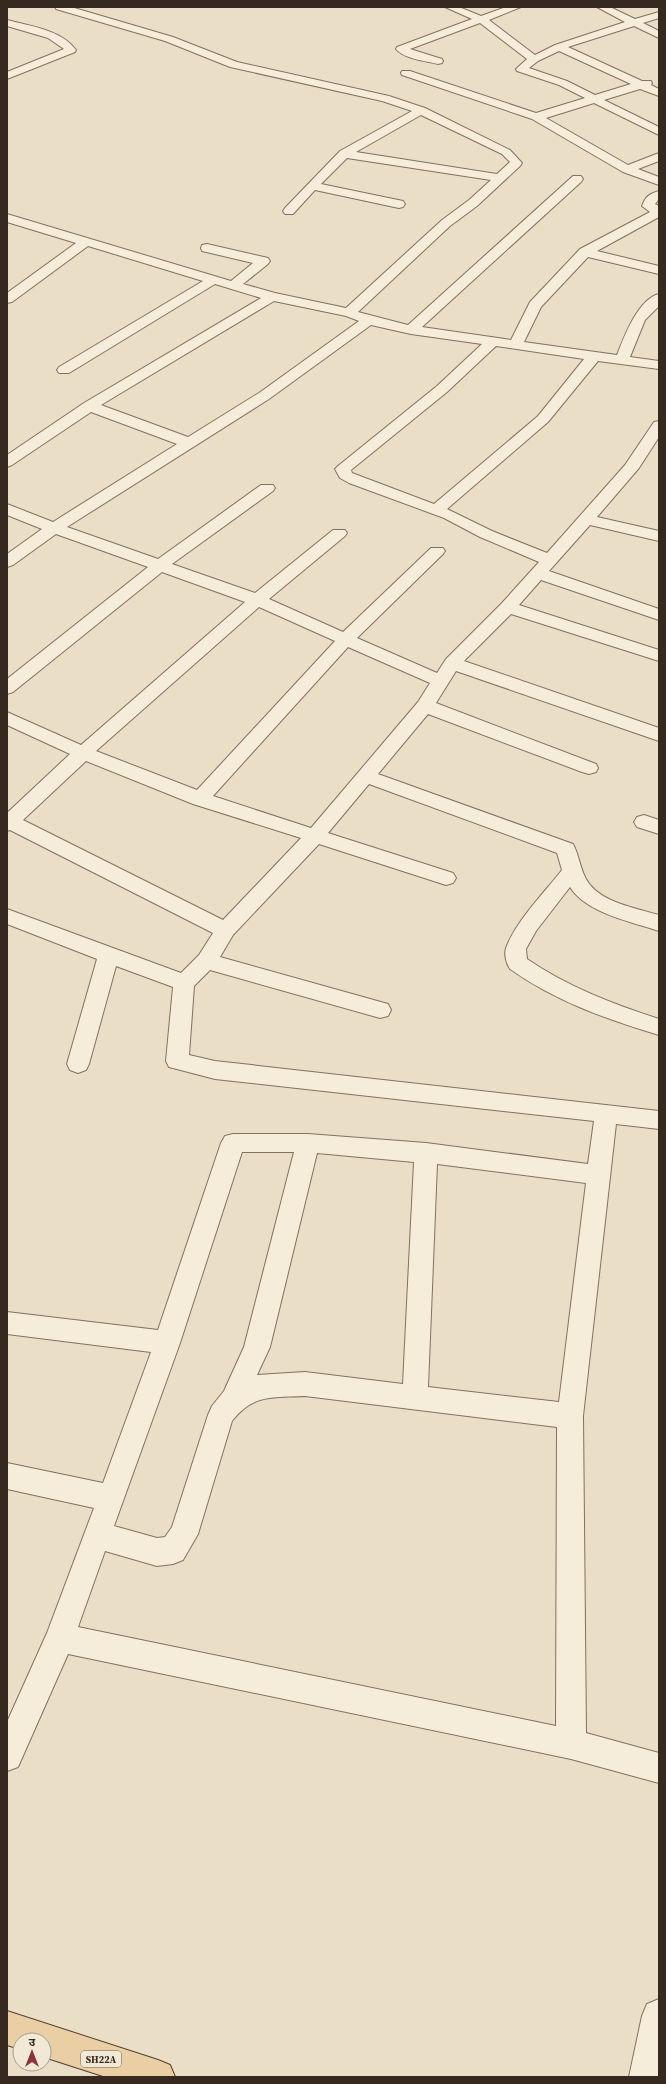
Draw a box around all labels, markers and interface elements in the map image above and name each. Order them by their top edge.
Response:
north arrow [12,2032,52,2072]
text: उ [29,2035,36,2050]
road number: SH22A [81,2051,121,2067]

